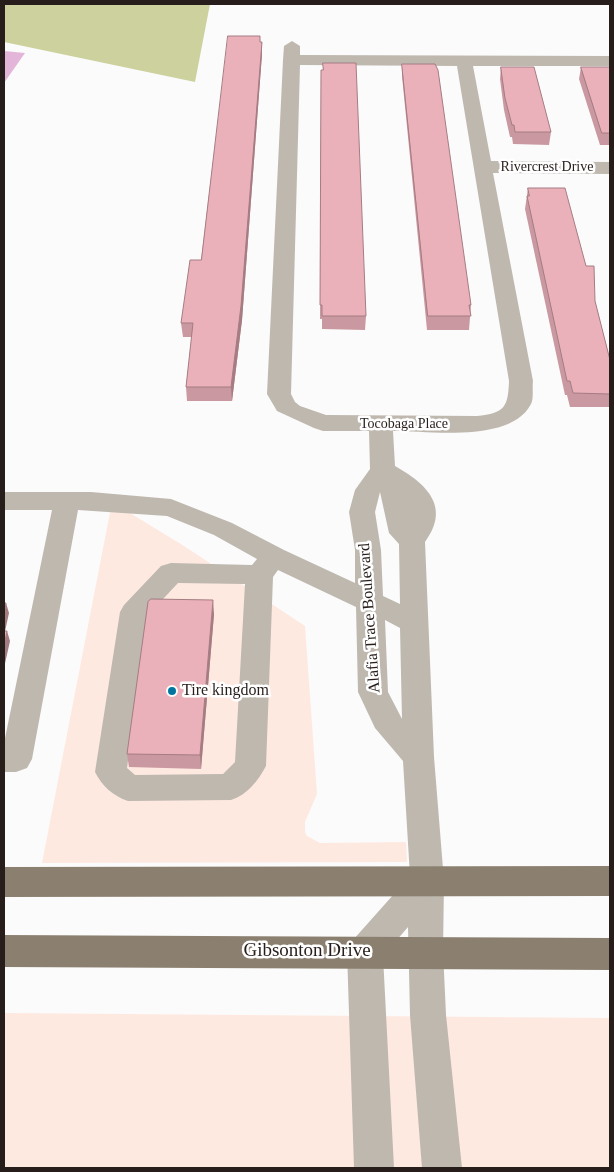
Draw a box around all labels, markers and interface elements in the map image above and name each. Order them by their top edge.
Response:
street label: Rivercrest Drive [501,159,593,175]
street label: Tocobaga Place [360,416,448,432]
street label: Alafia Trace Boulevard [355,542,385,694]
place label: Tire kingdom [182,681,269,701]
marker: Tire kingdom [166,685,178,697]
street label: Gibsonton Drive [243,940,371,962]

